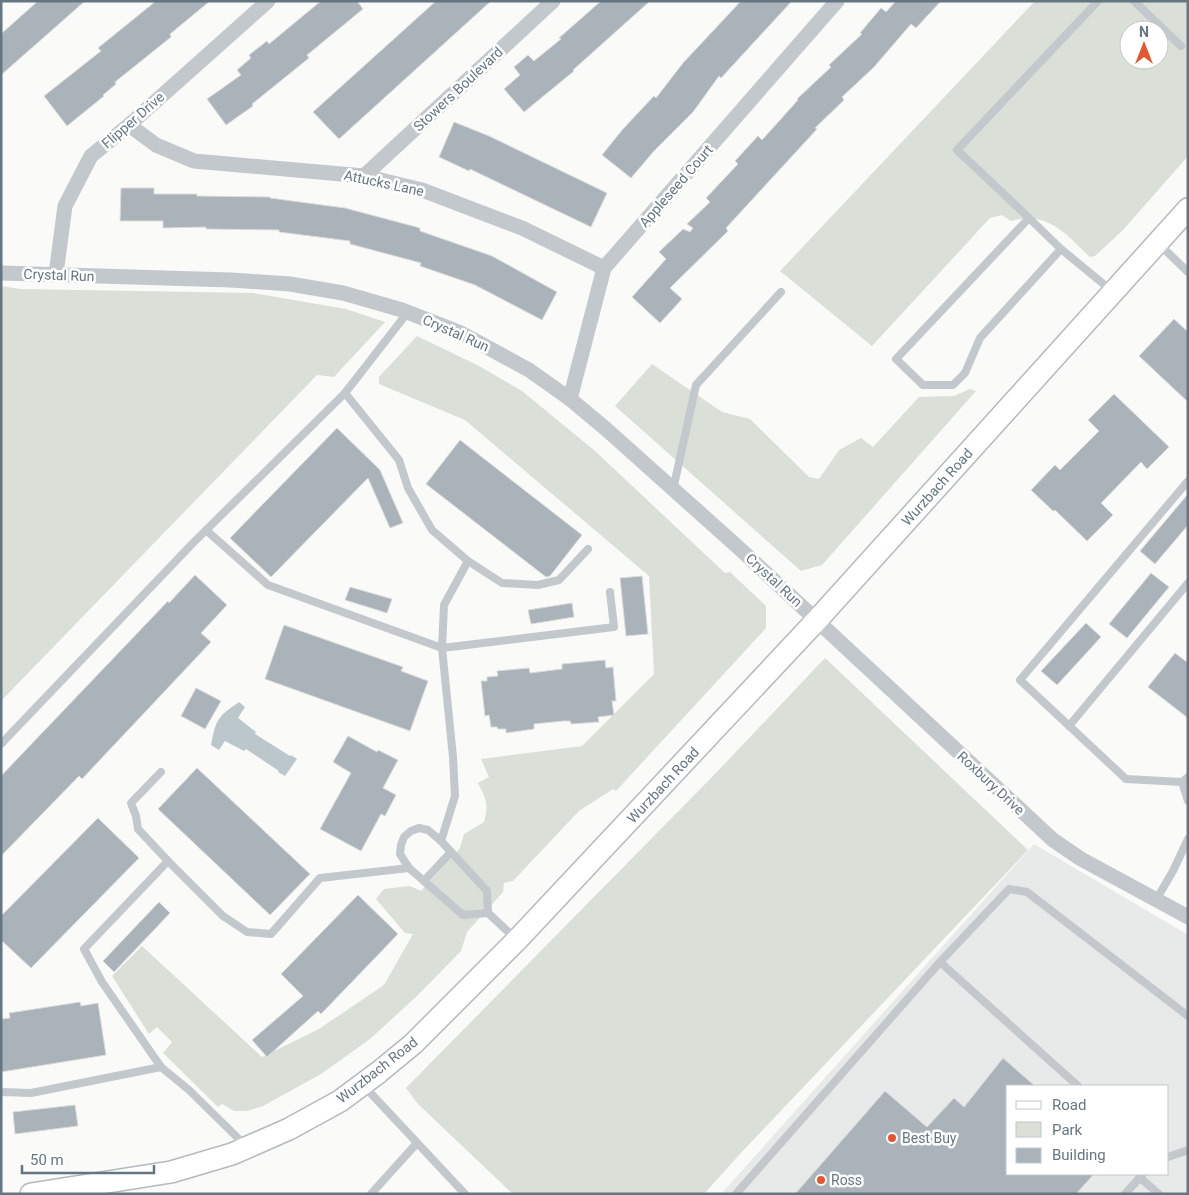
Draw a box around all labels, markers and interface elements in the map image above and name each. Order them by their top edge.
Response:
north arrow [1119,20,1169,70]
text: N [1139,24,1149,40]
street label: Stowers Boulevard [410,44,506,134]
street label: Flipper Drive [99,89,167,151]
street label: Appleseed Court [636,141,716,230]
street label: Attucks Lane [343,167,425,199]
street label: Crystal Run [23,266,95,284]
street label: Crystal Run [420,311,492,355]
street label: Wurzbach Road [898,445,976,529]
street label: Crystal Run [743,550,805,610]
street label: Wurzbach Road [624,744,702,826]
street label: Roxbury Drive [954,748,1028,818]
street label: Wurzbach Road [334,1034,420,1106]
legend [1006,1085,1169,1175]
text: Road [1052,1096,1086,1114]
text: Park [1052,1121,1083,1139]
place label: Best Buy [902,1130,957,1146]
marker: Best Buy [886,1132,898,1144]
scale bar [22,1142,155,1174]
text: Building [1052,1146,1106,1164]
text: 50 m [30,1151,64,1169]
place label: Ross [831,1172,862,1188]
marker: Ross [815,1174,827,1186]

